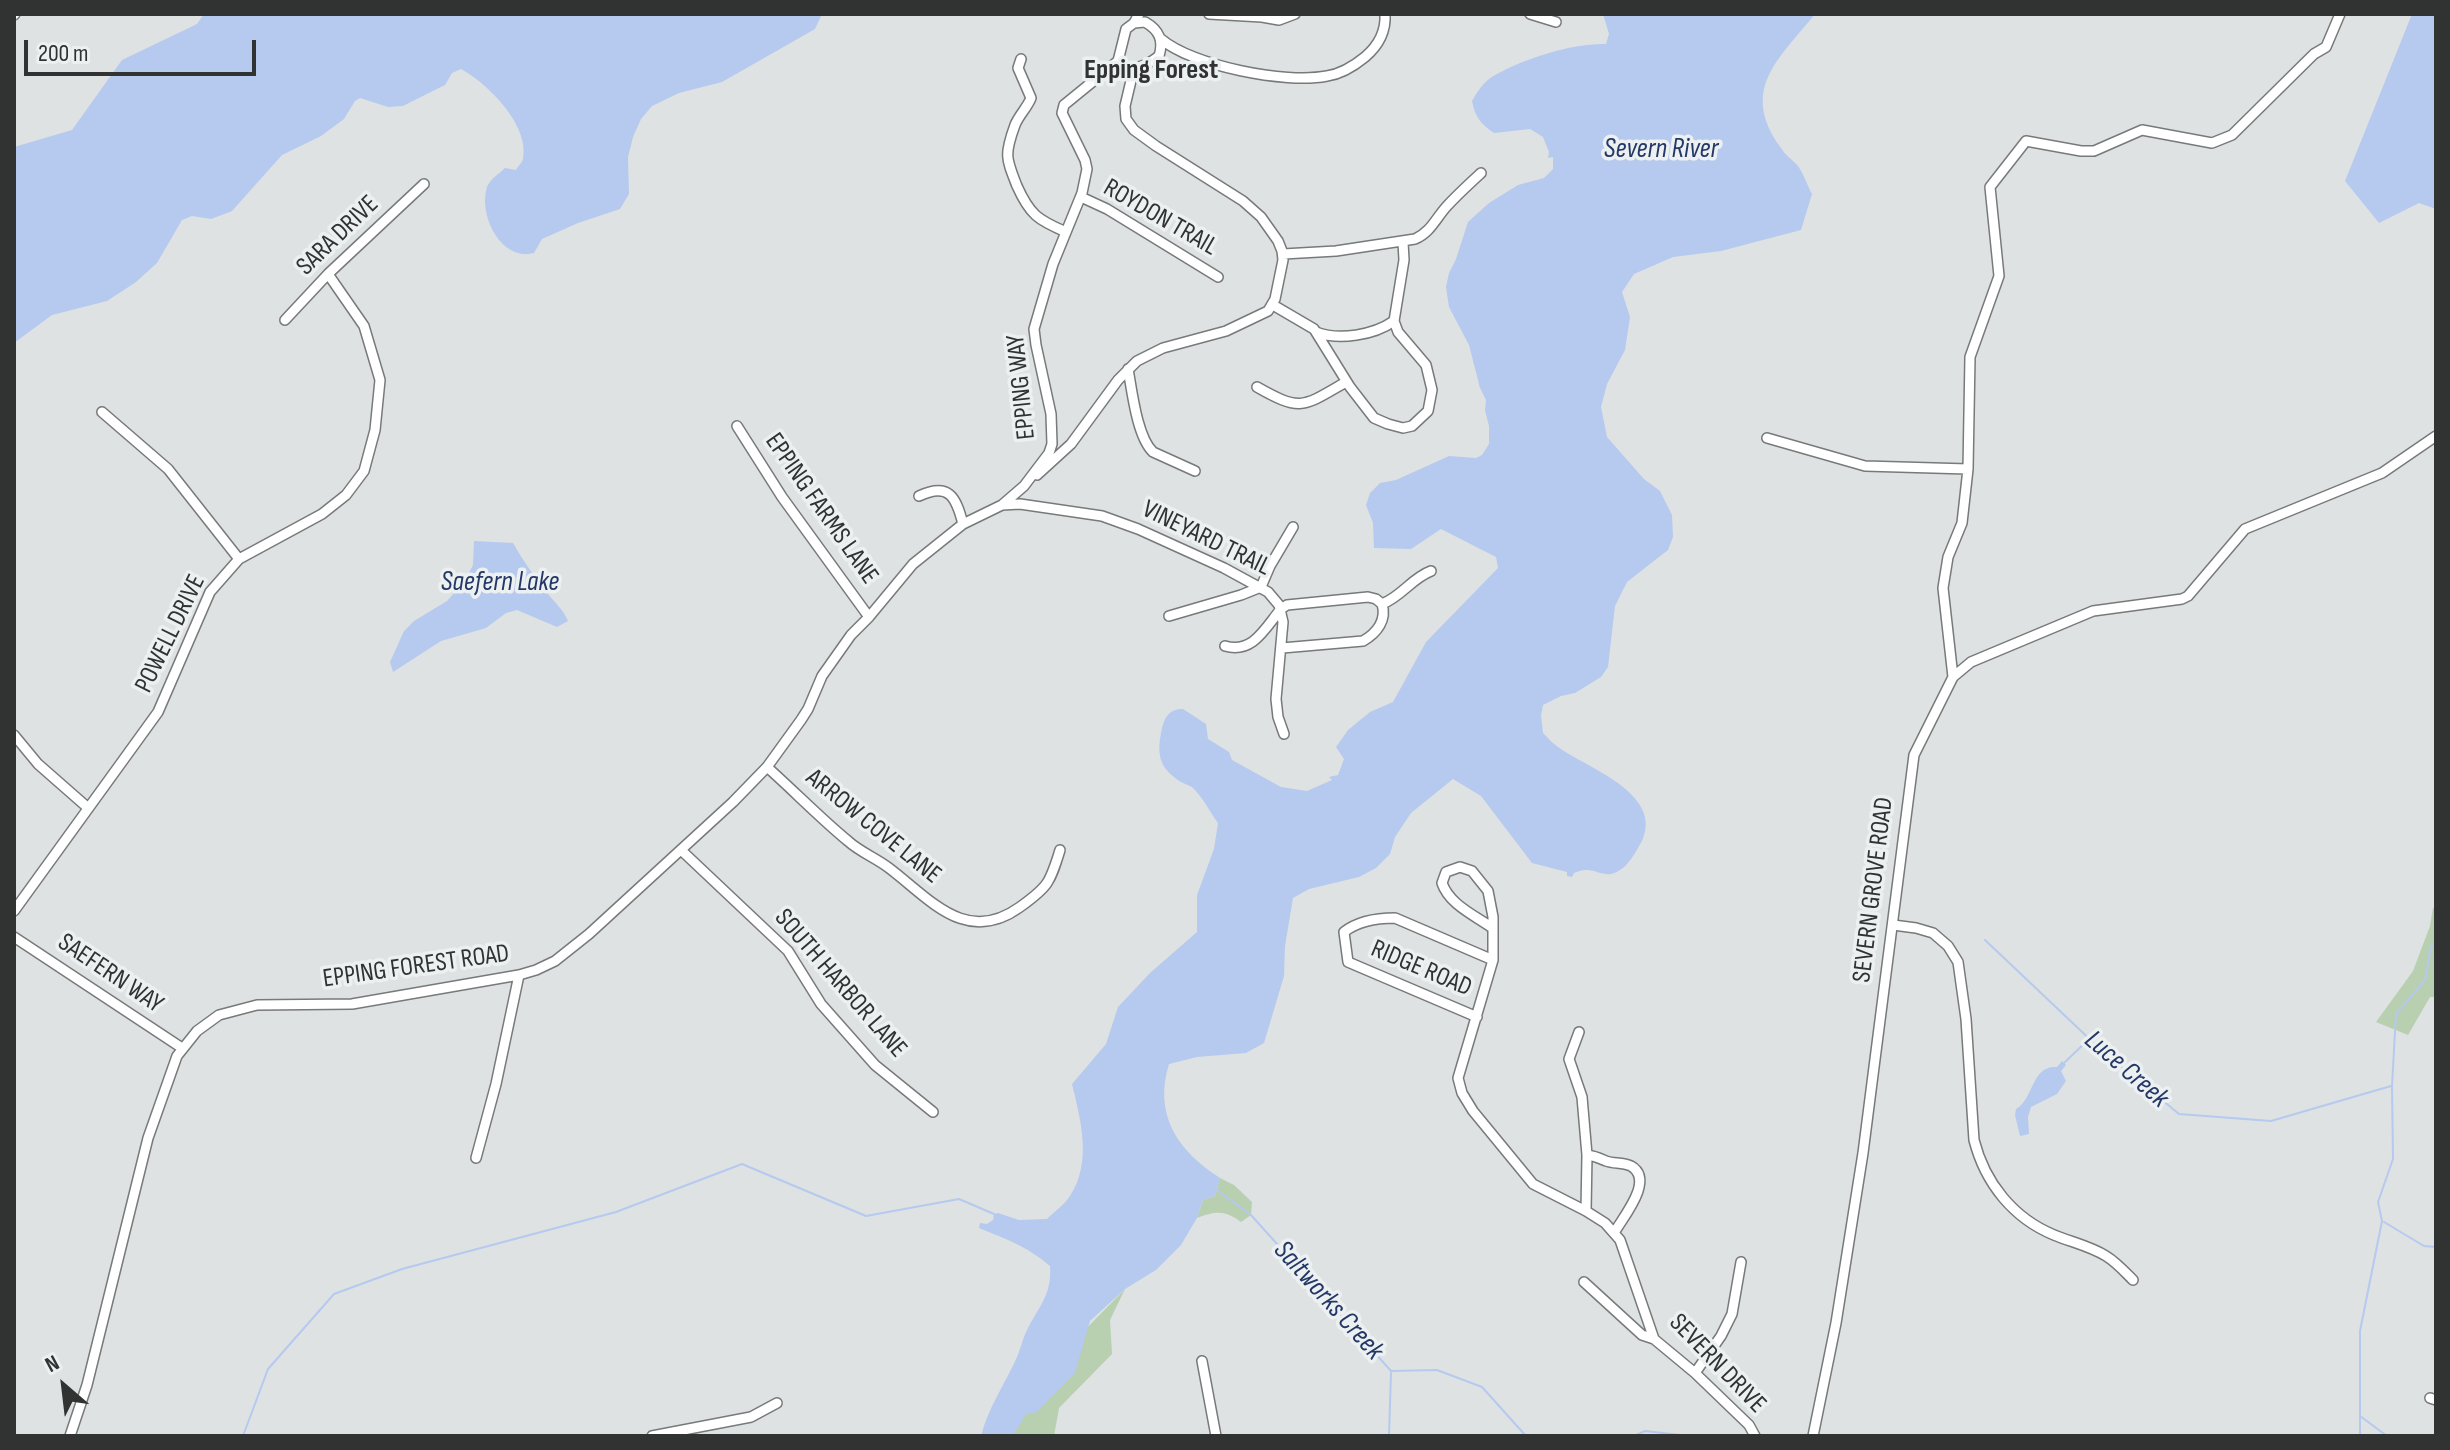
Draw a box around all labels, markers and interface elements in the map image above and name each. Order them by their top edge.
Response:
scale bar [28,24,260,74]
text: 200 m [38,39,89,68]
district label: Epping Forest [1084,54,1218,88]
water label: Severn River [1604,133,1718,167]
street label: ROYDON TRAIL [1097,173,1223,263]
street label: SARA DRIVE [291,189,385,283]
street label: EPPING WAY [1001,333,1043,441]
street label: EPPING FARMS LANE [758,428,884,590]
street label: VINEYARD TRAIL [1137,494,1275,584]
water label: Saefern Lake [441,566,559,600]
street label: POWELL DRIVE [129,570,213,698]
street label: ARROW COVE LANE [799,763,947,891]
street label: SEVERN GROVE ROAD [1847,796,1901,984]
street label: SOUTH HARBOR LANE [767,903,913,1065]
street label: SAEFERN WAY [51,927,169,1021]
street label: RIDGE ROAD [1366,934,1476,1004]
street label: EPPING FOREST ROAD [321,938,511,996]
water label: Luce Creek [2077,1024,2175,1116]
water label: Saltworks Creek [1266,1235,1390,1367]
street label: SEVERN DRIVE [1662,1308,1772,1420]
north arrow [24,1346,104,1426]
text: N [41,1350,64,1379]

